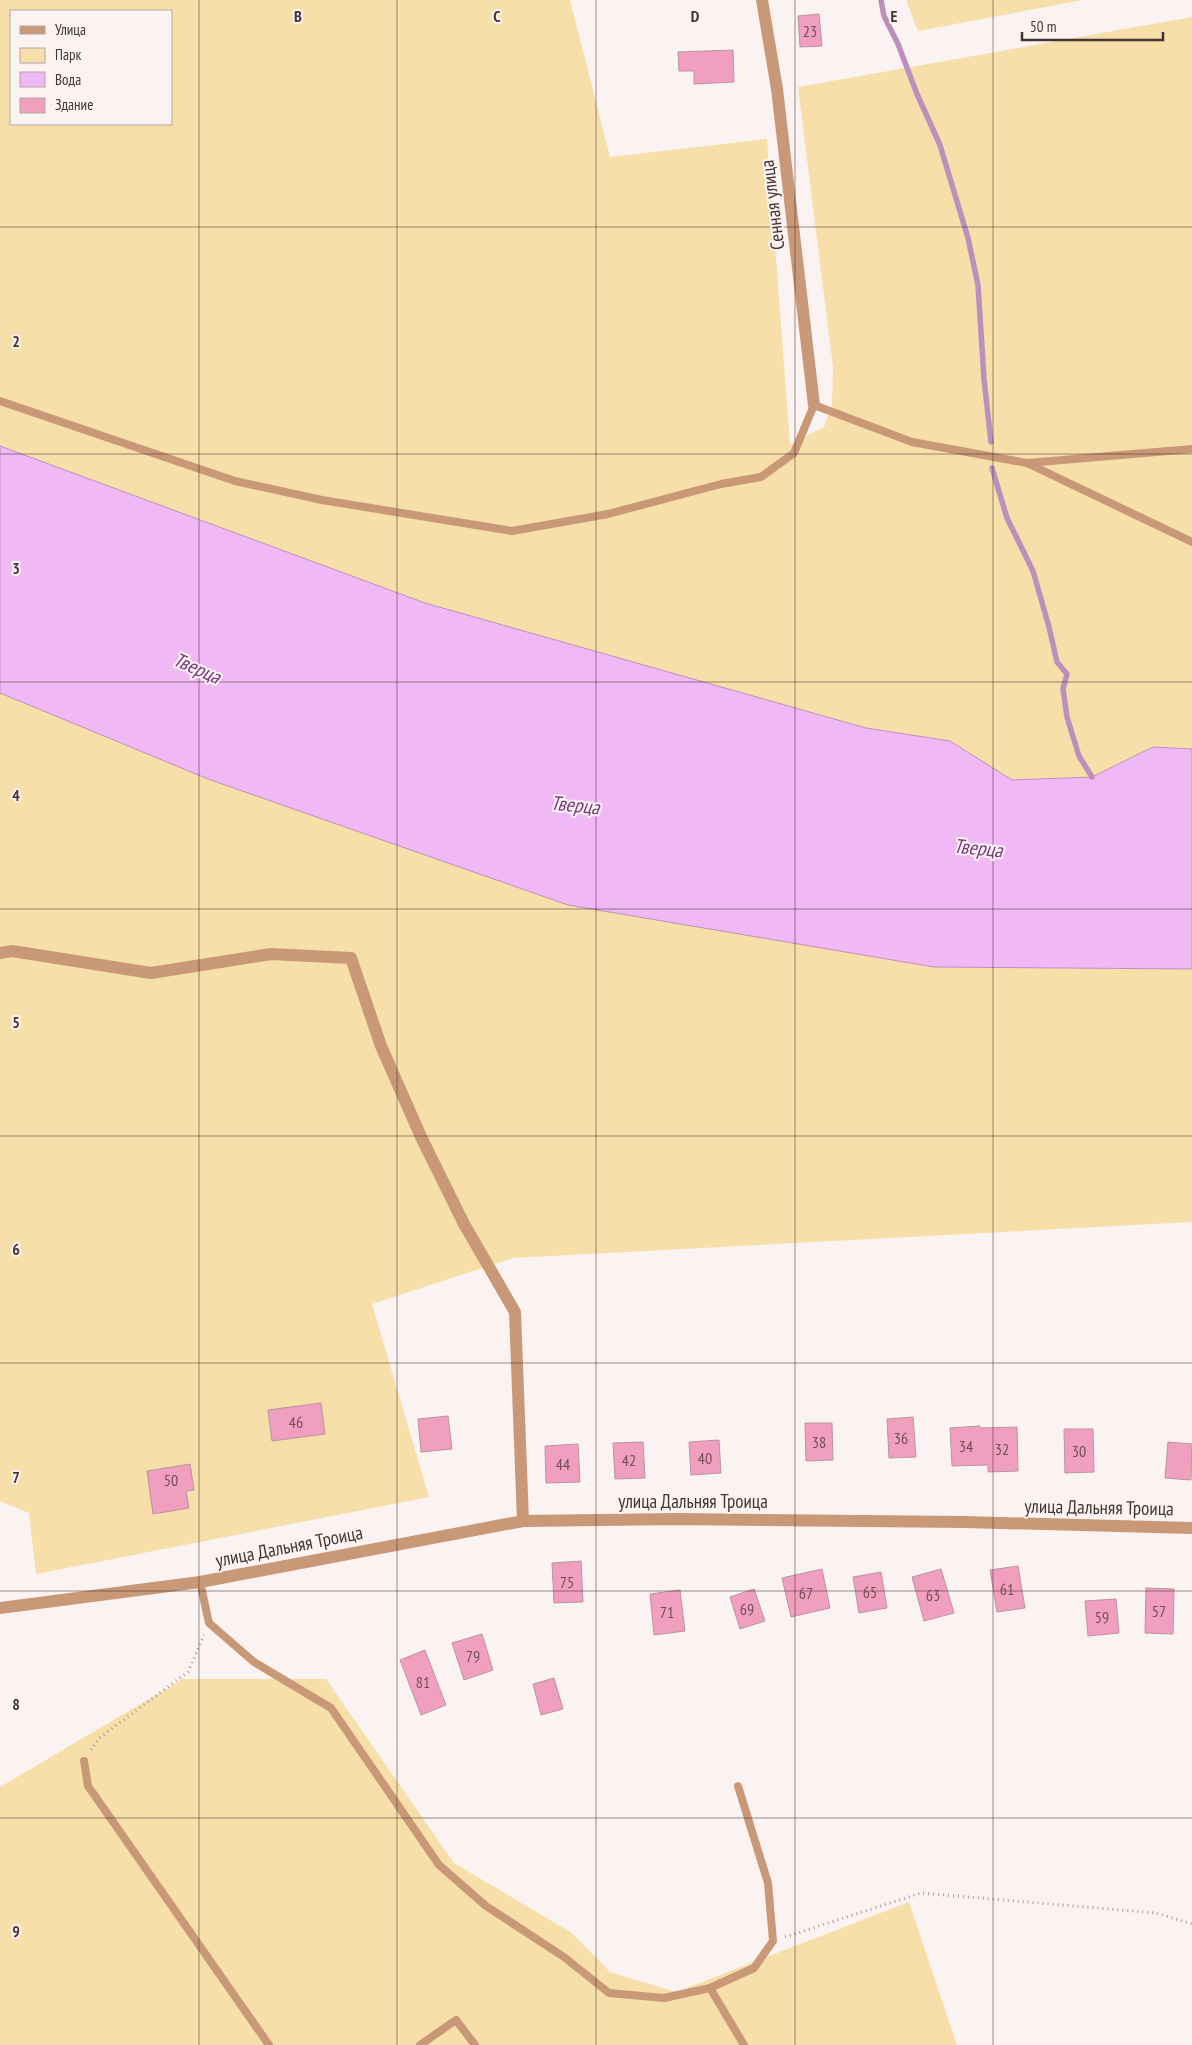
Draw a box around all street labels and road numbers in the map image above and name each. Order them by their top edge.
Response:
street label: Сенная улица [755,159,789,251]
street label: улица Дальняя Троица [618,1489,768,1513]
street label: улица Дальняя Троица [1024,1494,1174,1520]
street label: улица Дальняя Троица [213,1520,365,1572]

